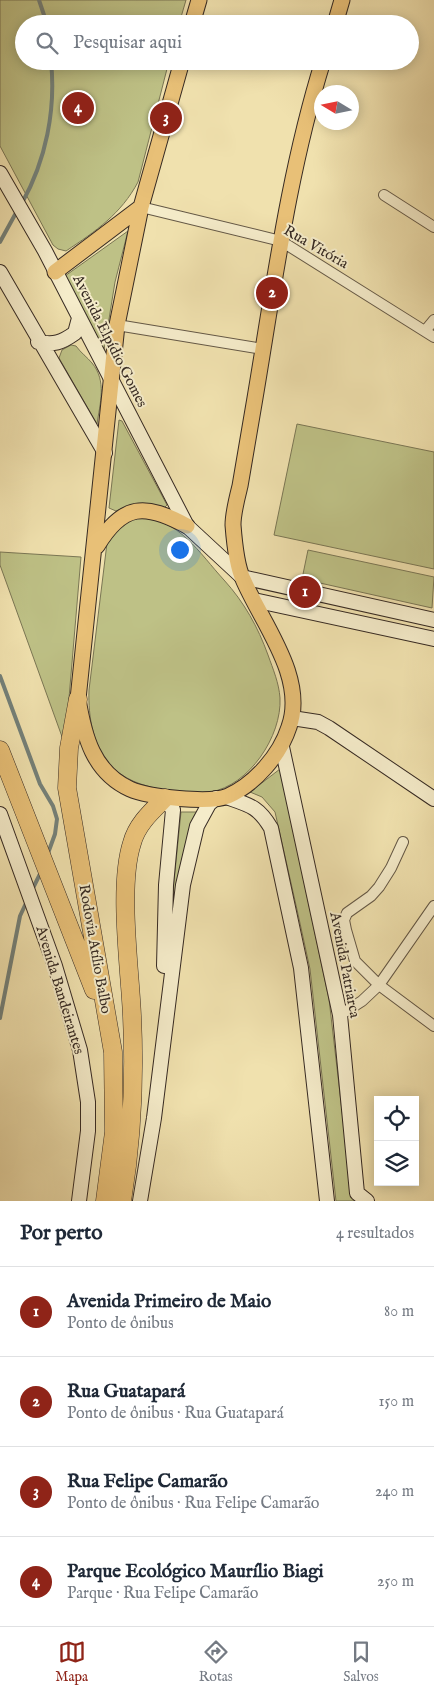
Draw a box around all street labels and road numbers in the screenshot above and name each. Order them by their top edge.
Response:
street label: Rua Vitória [280,221,352,273]
street label: Avenida Elpídio Gomes [68,271,152,411]
street label: Rodovia Atílio Balbo [74,883,116,1015]
street label: Avenida Patriarca [325,909,365,1020]
street label: Avenida Bandeirantes [31,922,89,1057]

